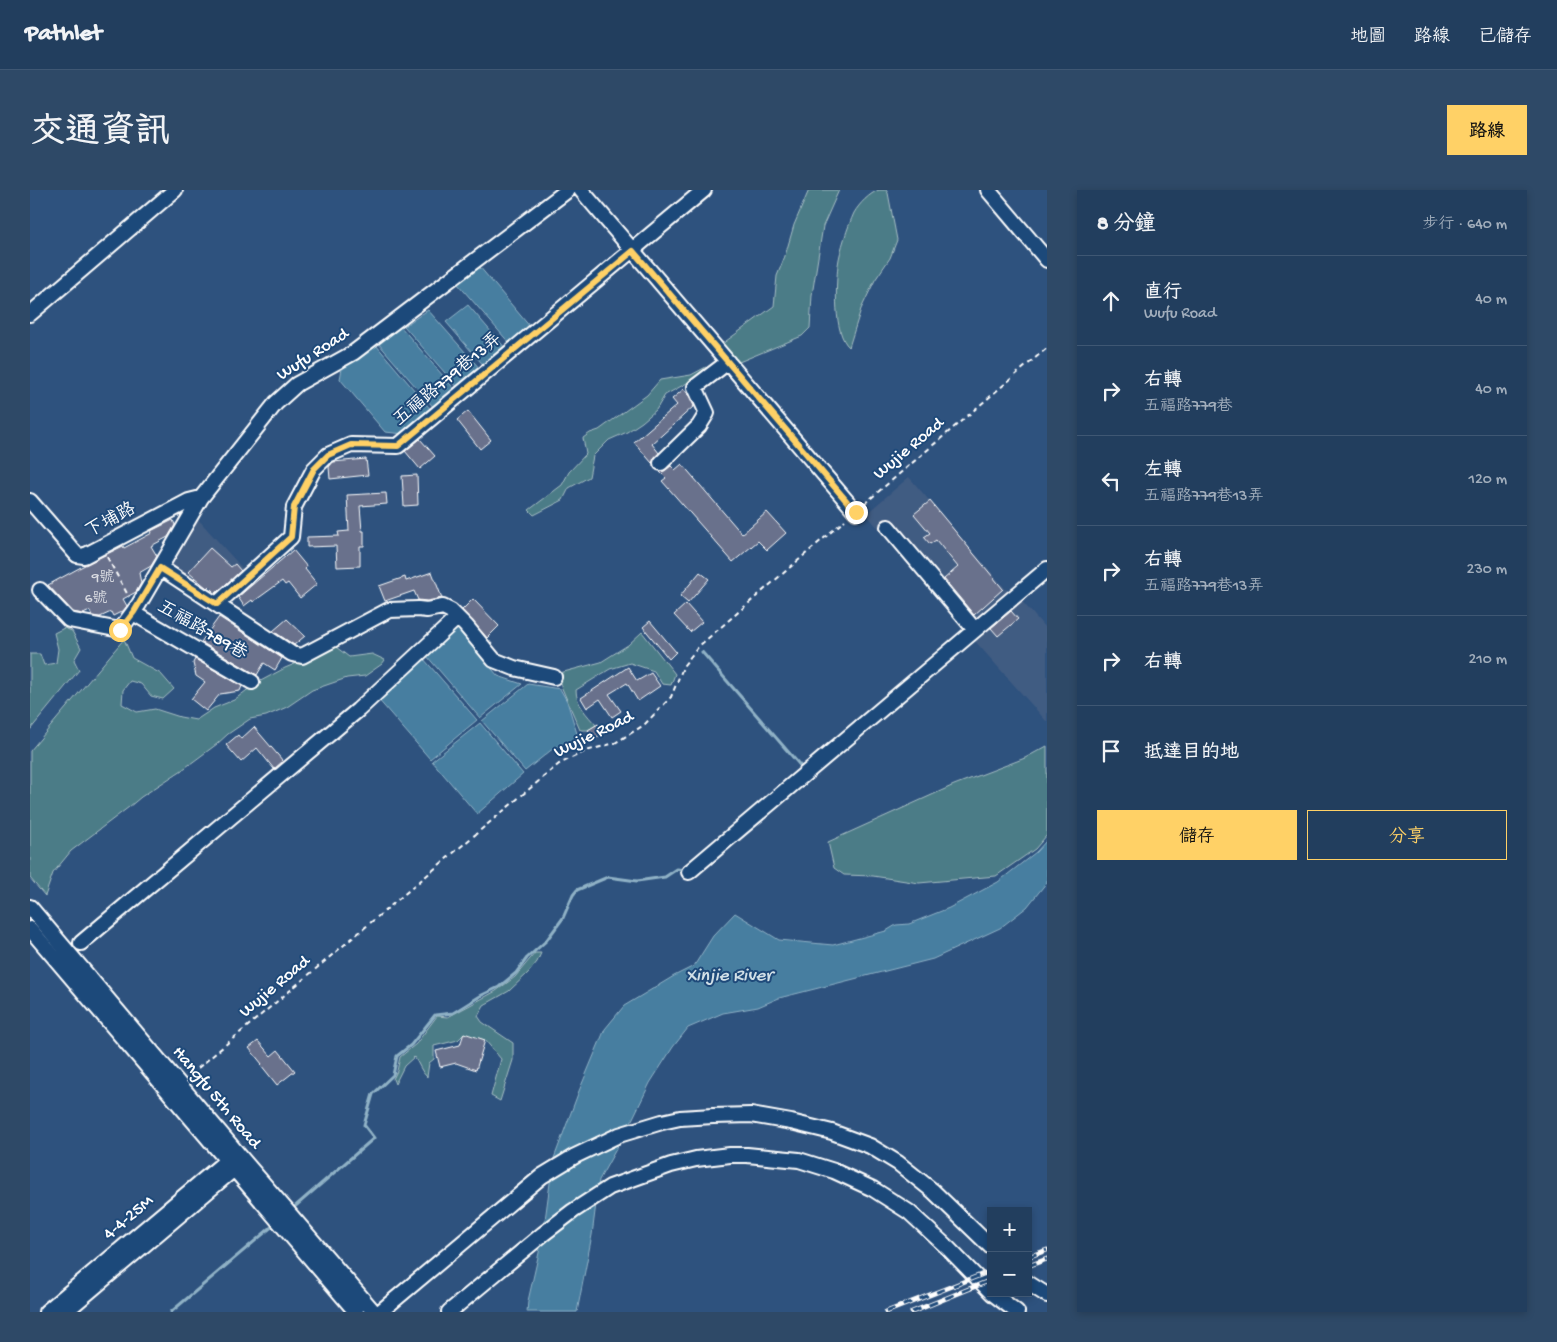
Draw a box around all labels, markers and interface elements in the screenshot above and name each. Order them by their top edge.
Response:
text: Pathlet [25,20,102,49]
text: 地圖 [1350,27,1386,48]
text: 路線 [1414,27,1450,48]
text: 已儲存 [1478,27,1532,48]
button: 路線 [1447,105,1527,155]
text: 交通資訊 [30,114,170,155]
text: 8 分鐘 [1097,213,1155,238]
text: 步行 · 640 m [1422,216,1507,235]
text: 直行 [1144,282,1182,305]
icon: ahead [1097,287,1125,315]
text: 40 m [1475,291,1507,310]
text: Wufu Road [1144,305,1216,324]
street label: Wufu Road [273,323,354,386]
street label: 五福路779巷13弄 [389,328,506,431]
text: 右轉 [1144,370,1182,393]
icon: right [1097,377,1125,405]
text: 40 m [1475,381,1507,400]
text: 五福路779巷 [1144,398,1233,417]
street label: Wujie Road [869,412,950,485]
text: 左轉 [1144,460,1182,483]
icon: left [1097,467,1125,495]
text: 120 m [1468,471,1507,490]
text: 五福路779巷13弄 [1144,488,1263,507]
street label: 下埔路 [82,498,140,543]
route end [845,501,868,524]
text: 右轉 [1144,550,1182,573]
icon: right [1097,557,1125,585]
text: 230 m [1467,561,1507,580]
house number: 9號 [91,569,114,587]
text: 五福路779巷13弄 [1144,578,1263,597]
house number: 6號 [85,590,107,608]
street label: 五福路789巷 [153,596,251,665]
route start [109,619,132,642]
icon: right [1097,647,1125,675]
text: 210 m [1468,651,1507,670]
text: 右轉 [1144,652,1182,675]
street label: Wujie Road [551,706,638,763]
icon: arrive [1097,737,1125,765]
text: 抵達目的地 [1144,742,1239,765]
button: 儲存 [1097,810,1297,860]
button: 分享 [1307,810,1507,860]
street label: Wujie Road [235,950,316,1023]
water label: Xinjie River [686,965,776,988]
street label: Hangfu 5th Road [167,1042,266,1155]
street label: 4-4-25M [100,1191,159,1245]
map controls [987,1207,1032,1297]
button: + [987,1207,1032,1252]
button: − [987,1252,1032,1297]

